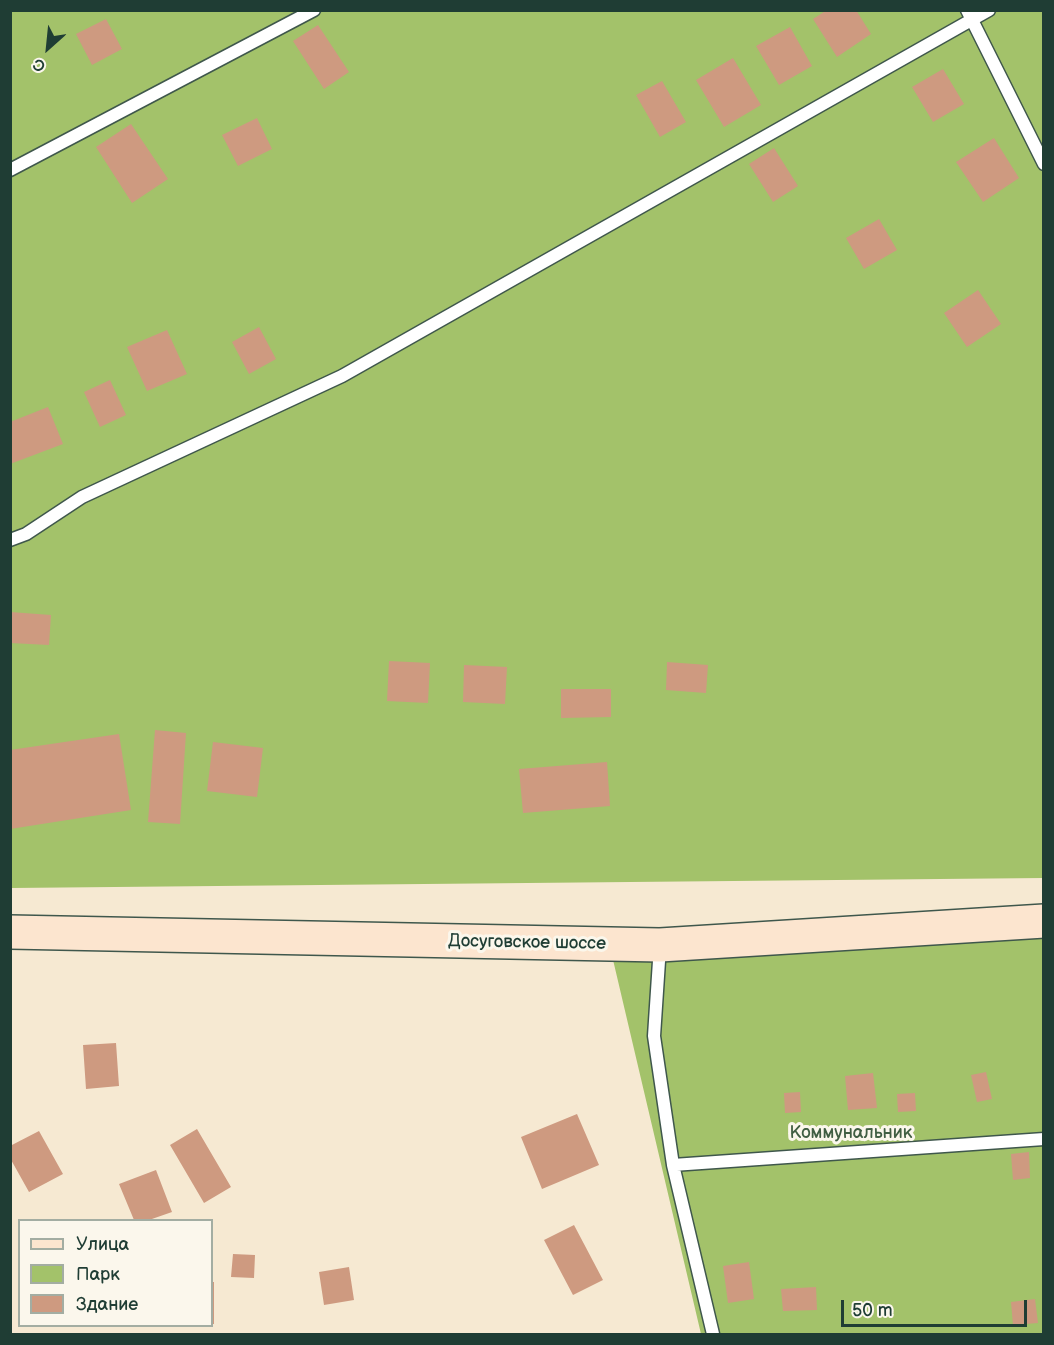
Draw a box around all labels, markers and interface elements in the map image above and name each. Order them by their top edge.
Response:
north arrow [18,18,78,78]
text: С [30,53,49,75]
street label: Досуговское шоссе [448,931,606,955]
park label: Коммунальник [790,1122,912,1144]
legend [18,1219,213,1327]
text: Улица [76,1234,129,1255]
text: Парк [76,1264,120,1285]
scale bar [844,1288,1030,1326]
text: Здание [76,1294,138,1315]
text: 50 m [852,1300,893,1321]

